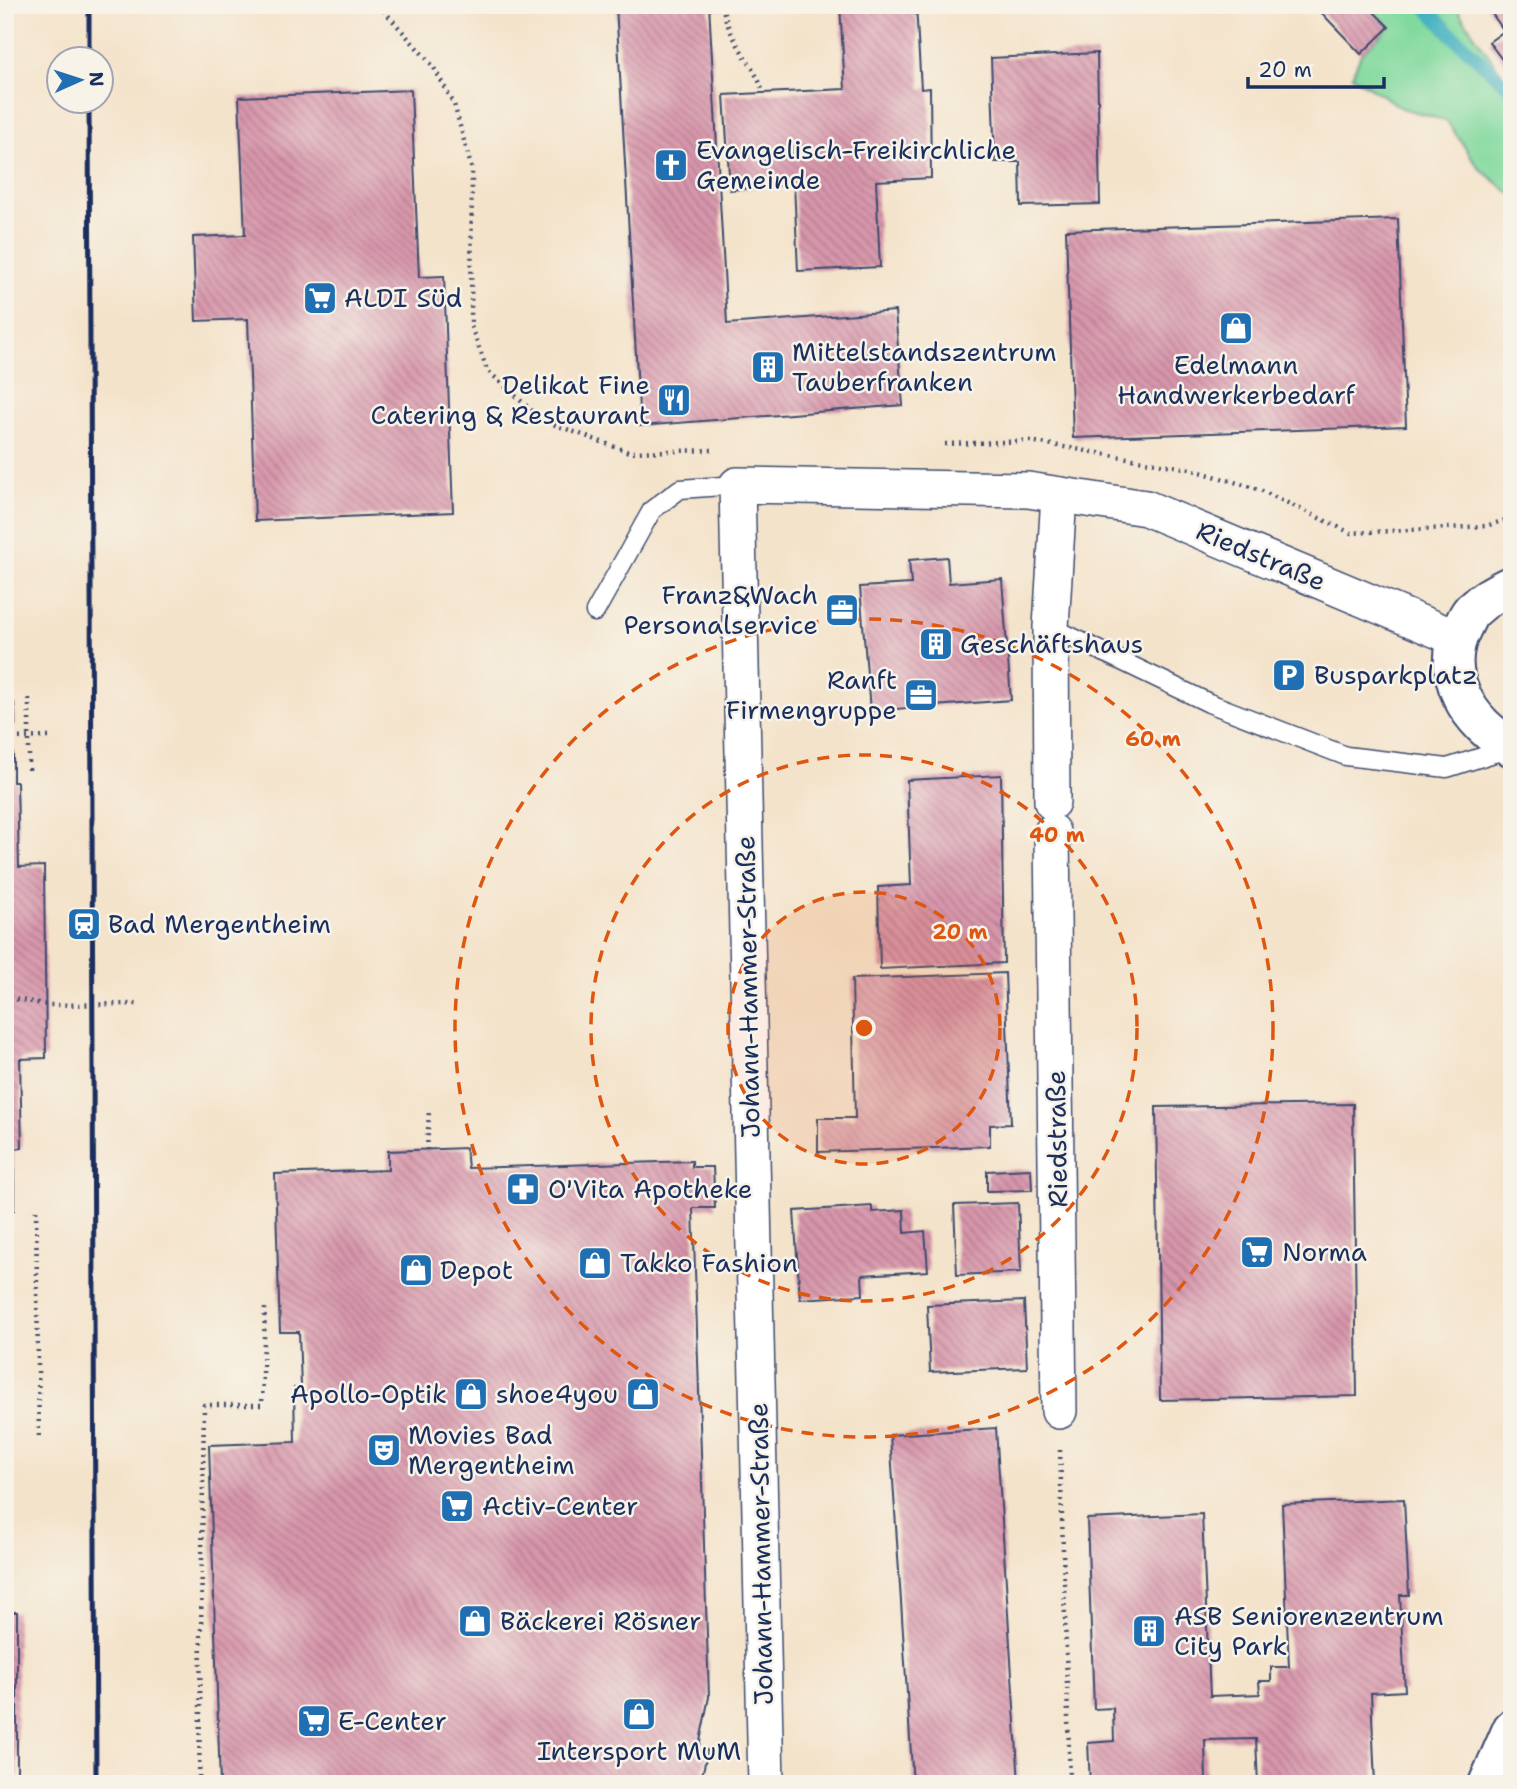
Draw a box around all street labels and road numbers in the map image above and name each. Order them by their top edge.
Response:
street label: Riedstraße [1191,513,1331,599]
street label: Johann-Hammer-Straße [727,835,768,1139]
street label: Riedstraße [1038,1070,1075,1208]
street label: Johann-Hammer-Straße [740,1402,781,1706]

